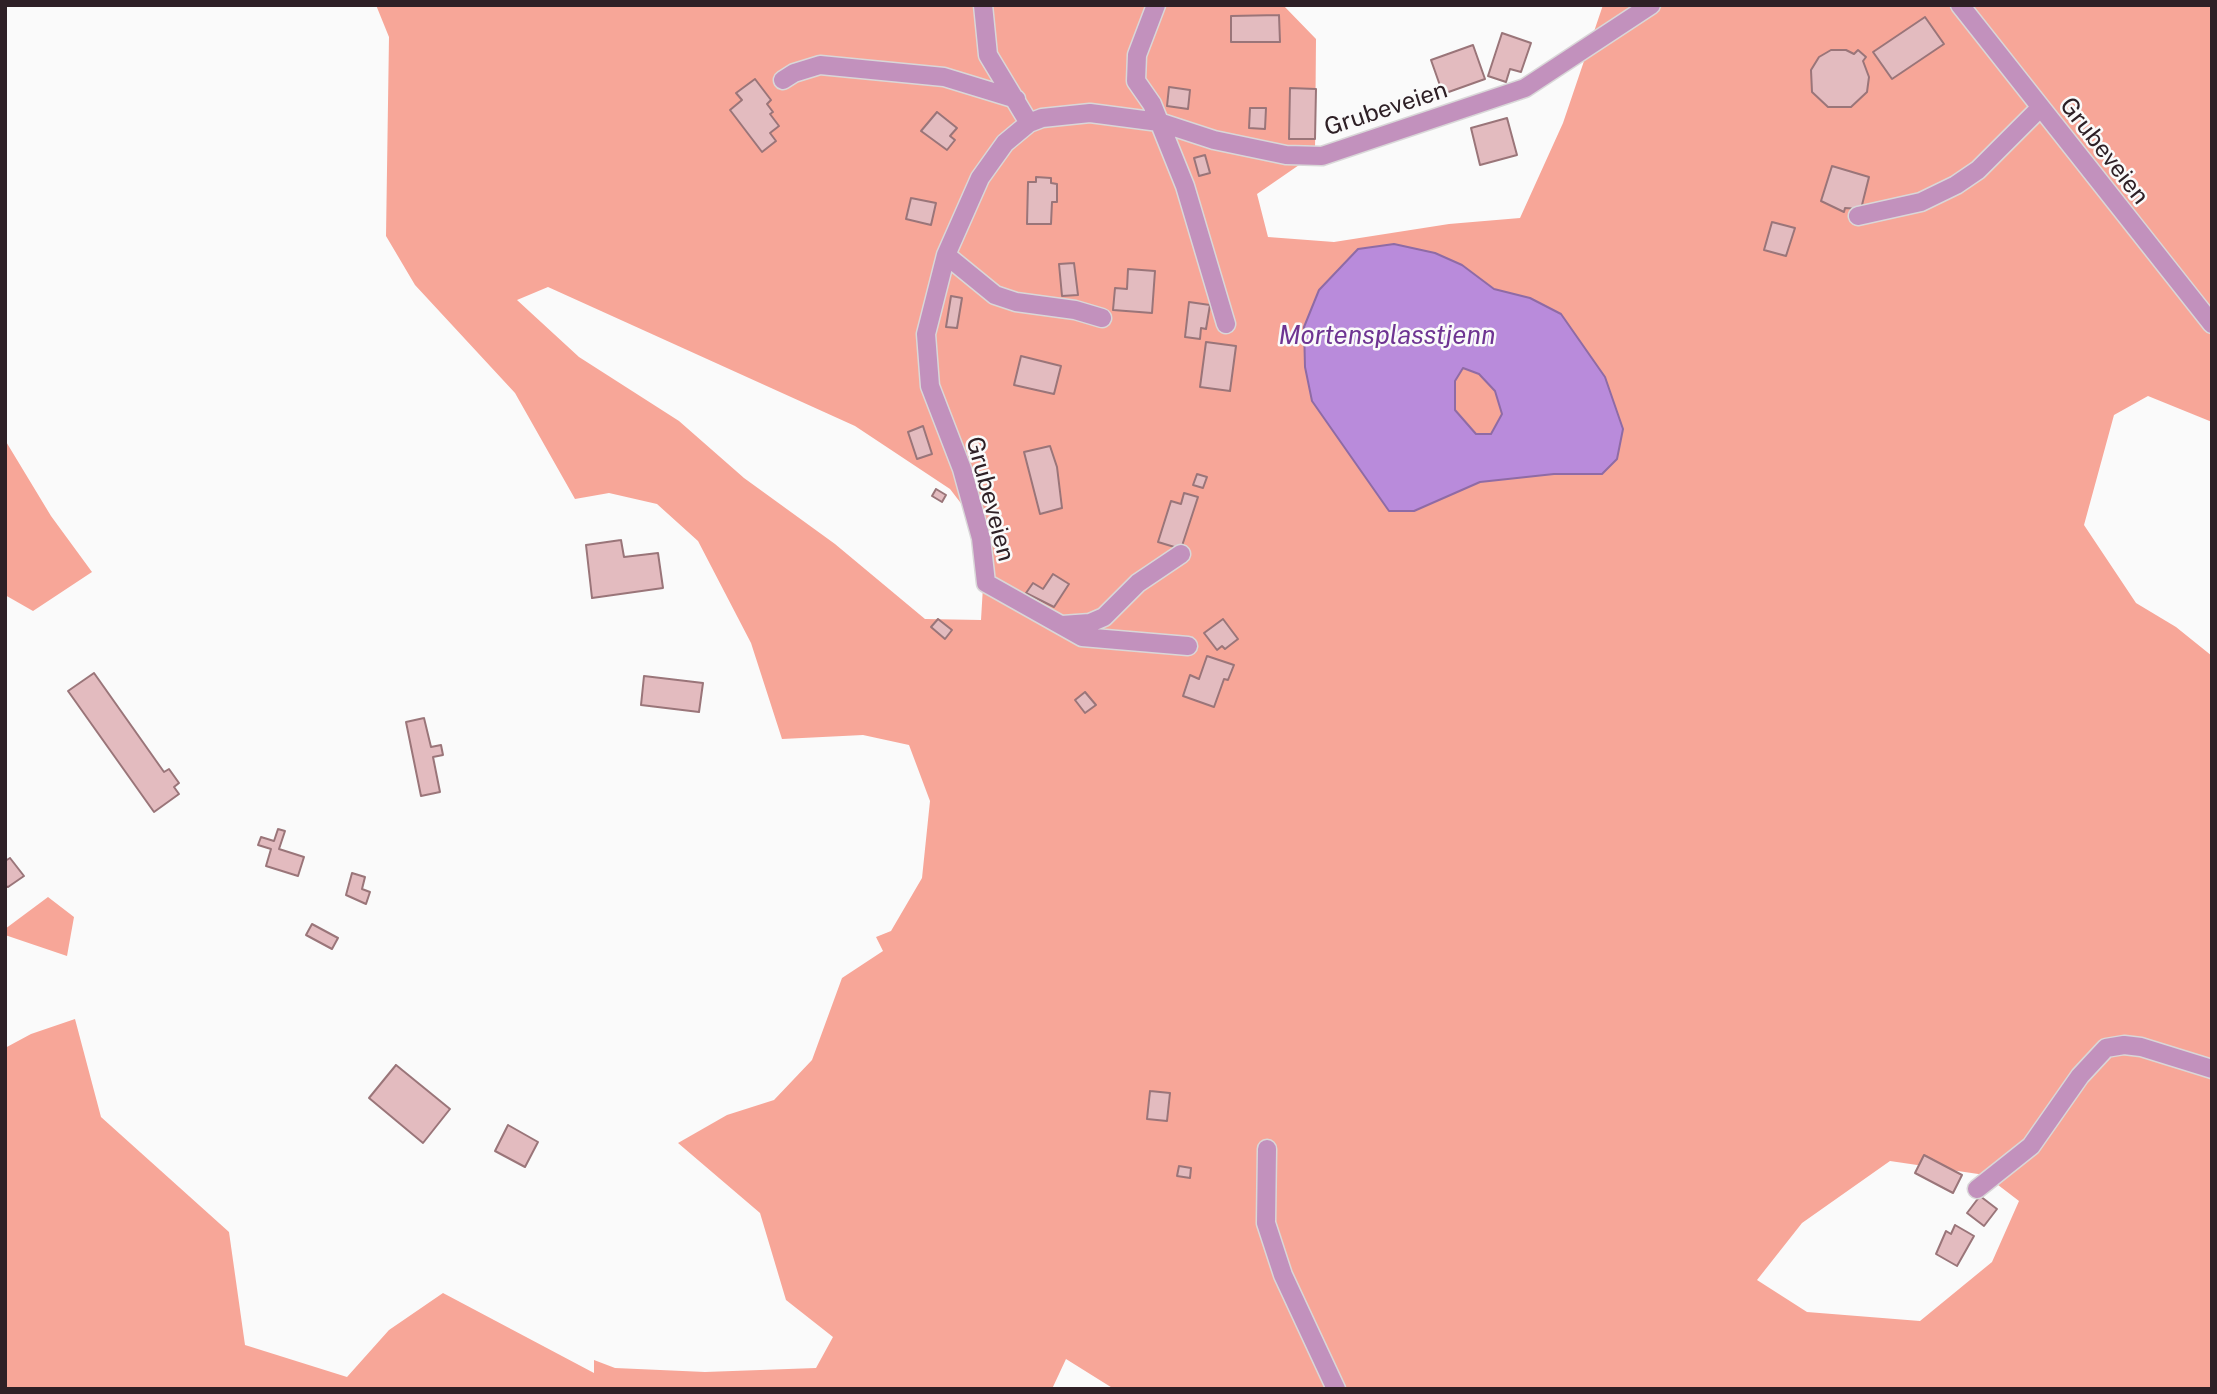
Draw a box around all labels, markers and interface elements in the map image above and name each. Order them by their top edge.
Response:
street label: Grubeveien [1321,76,1451,142]
street label: Grubeveien [2053,92,2155,210]
water label: Mortensplasstjenn [1279,320,1495,352]
street label: Grubeveien [960,434,1020,564]

